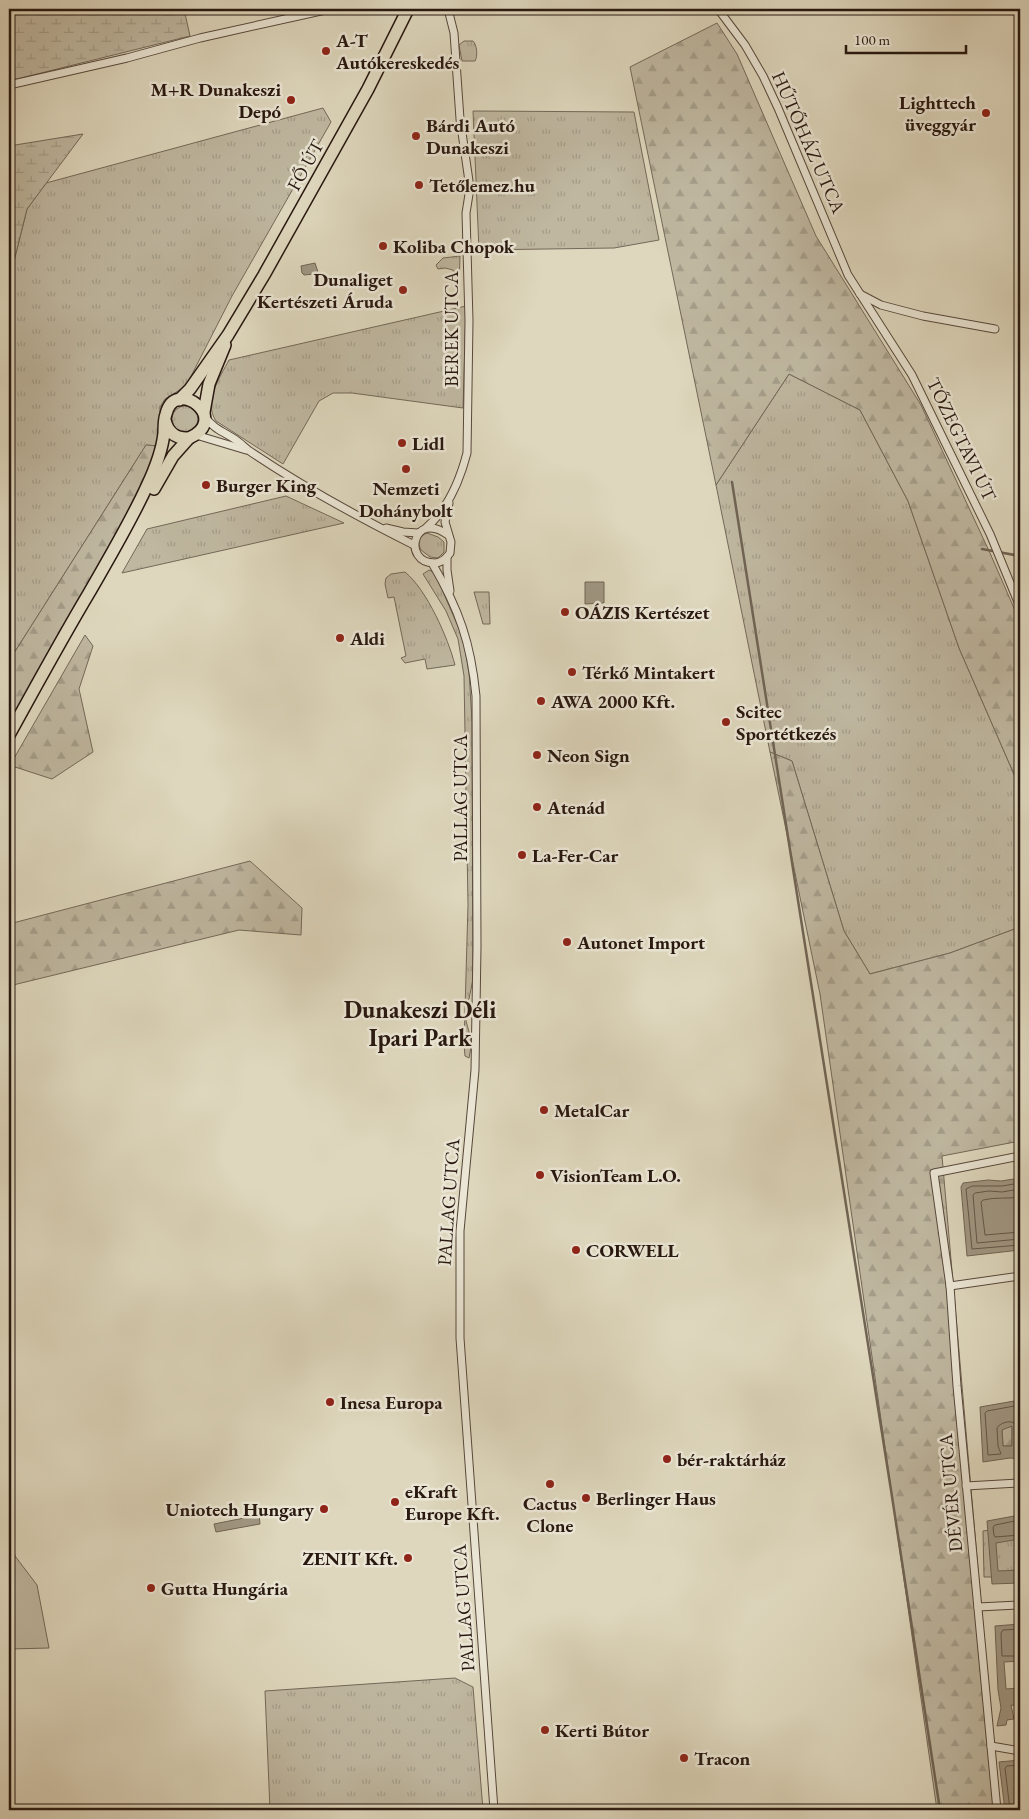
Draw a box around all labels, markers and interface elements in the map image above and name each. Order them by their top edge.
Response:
scale bar [846,22,966,54]
place label: A-T Autókereskedés [335,28,460,75]
text: 100 m [854,30,891,49]
marker: A-T Autókereskedés [320,45,332,57]
street label: HŰTŐHÁZ UTCA [766,67,851,218]
place label: M+R Dunakeszi Depó [150,77,281,124]
place label: Lighttech üveggyár [899,90,976,137]
marker: M+R Dunakeszi Depó [285,94,297,106]
marker: Lighttech üveggyár [980,107,992,119]
place label: Bárdi Autó Dunakeszi [426,113,516,160]
marker: Bárdi Autó Dunakeszi [410,130,422,142]
street label: FŐ ÚT [281,135,330,195]
place label: Tetőlemez.hu [429,173,536,198]
marker: Tetőlemez.hu [413,179,425,191]
place label: Koliba Chopok [393,234,515,259]
marker: Koliba Chopok [377,240,389,252]
place label: Dunaliget Kertészeti Áruda [257,267,394,314]
street label: BEREK UTCA [439,270,464,387]
marker: Dunaliget Kertészeti Áruda [397,284,409,296]
street label: TŐZEGTAVI ÚT [921,373,1002,505]
place label: Lidl [412,431,445,456]
marker: Lidl [396,437,408,449]
marker: Nemzeti Dohánybolt [400,463,412,475]
place label: Burger King [216,473,317,498]
place label: Nemzeti Dohánybolt [359,476,453,523]
marker: Burger King [200,479,212,491]
place label: OÁZIS Kertészet [575,600,710,625]
marker: OÁZIS Kertészet [559,606,571,618]
place label: Aldi [349,626,385,651]
marker: Aldi [334,632,346,644]
place label: Térkő Mintakert [582,660,715,685]
marker: Térkő Mintakert [566,666,578,678]
place label: AWA 2000 Kft. [550,689,675,714]
marker: AWA 2000 Kft. [535,695,547,707]
place label: Scitec Sportétkezés [736,699,837,746]
marker: Scitec Sportétkezés [720,716,732,728]
street label: PALLAG UTCA [448,733,473,862]
place label: Neon Sign [547,743,630,768]
marker: Neon Sign [531,749,543,761]
place label: Atenád [546,795,606,820]
marker: Atenád [531,801,543,813]
place label: La-Fer-Car [532,843,619,868]
marker: La-Fer-Car [516,849,528,861]
place label: Autonet Import [576,930,705,955]
marker: Autonet Import [561,936,573,948]
district label: Dunakeszi Déli Ipari Park [344,994,496,1053]
place label: MetalCar [554,1098,629,1123]
marker: MetalCar [538,1104,550,1116]
street label: PALLAG UTCA [432,1137,465,1266]
place label: VisionTeam L.O. [550,1163,681,1188]
marker: VisionTeam L.O. [534,1169,546,1181]
place label: CORWELL [586,1238,680,1263]
marker: CORWELL [570,1244,582,1256]
place label: Inesa Europa [340,1390,443,1415]
marker: Inesa Europa [324,1396,336,1408]
street label: DÉVÉR UTCA [933,1432,968,1553]
place label: bér-raktárház [677,1447,786,1472]
marker: bér-raktárház [661,1453,673,1465]
marker: Cactus Clone [544,1478,556,1490]
place label: eKraft Europe Kft. [405,1479,500,1526]
place label: Berlinger Haus [596,1486,716,1511]
place label: Cactus Clone [523,1491,577,1538]
marker: Berlinger Haus [580,1492,592,1504]
marker: eKraft Europe Kft. [389,1496,401,1508]
place label: Uniotech Hungary [166,1497,315,1522]
marker: Uniotech Hungary [318,1503,330,1515]
street label: PALLAG UTCA [447,1543,480,1672]
place label: ZENIT Kft. [303,1546,398,1571]
marker: ZENIT Kft. [402,1552,414,1564]
place label: Gutta Hungária [161,1576,289,1601]
marker: Gutta Hungária [145,1582,157,1594]
place label: Kerti Bútor [555,1718,649,1743]
marker: Kerti Bútor [539,1724,551,1736]
place label: Tracon [694,1746,751,1771]
marker: Tracon [678,1752,690,1764]

